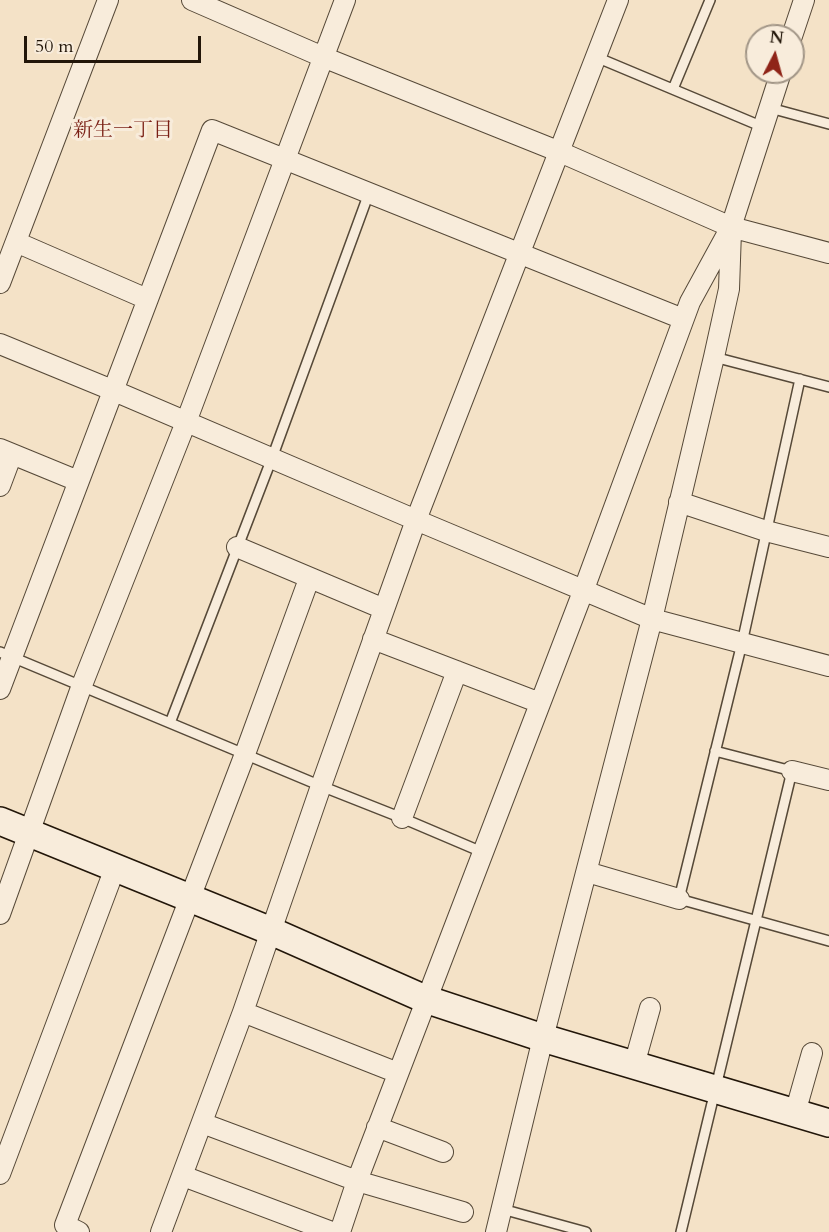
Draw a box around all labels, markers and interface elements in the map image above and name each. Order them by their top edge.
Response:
scale bar [27,24,204,62]
north arrow [745,24,805,84]
text: N [769,26,785,50]
text: 50 m [35,34,74,59]
district label: 新生一丁目 [73,119,173,143]

